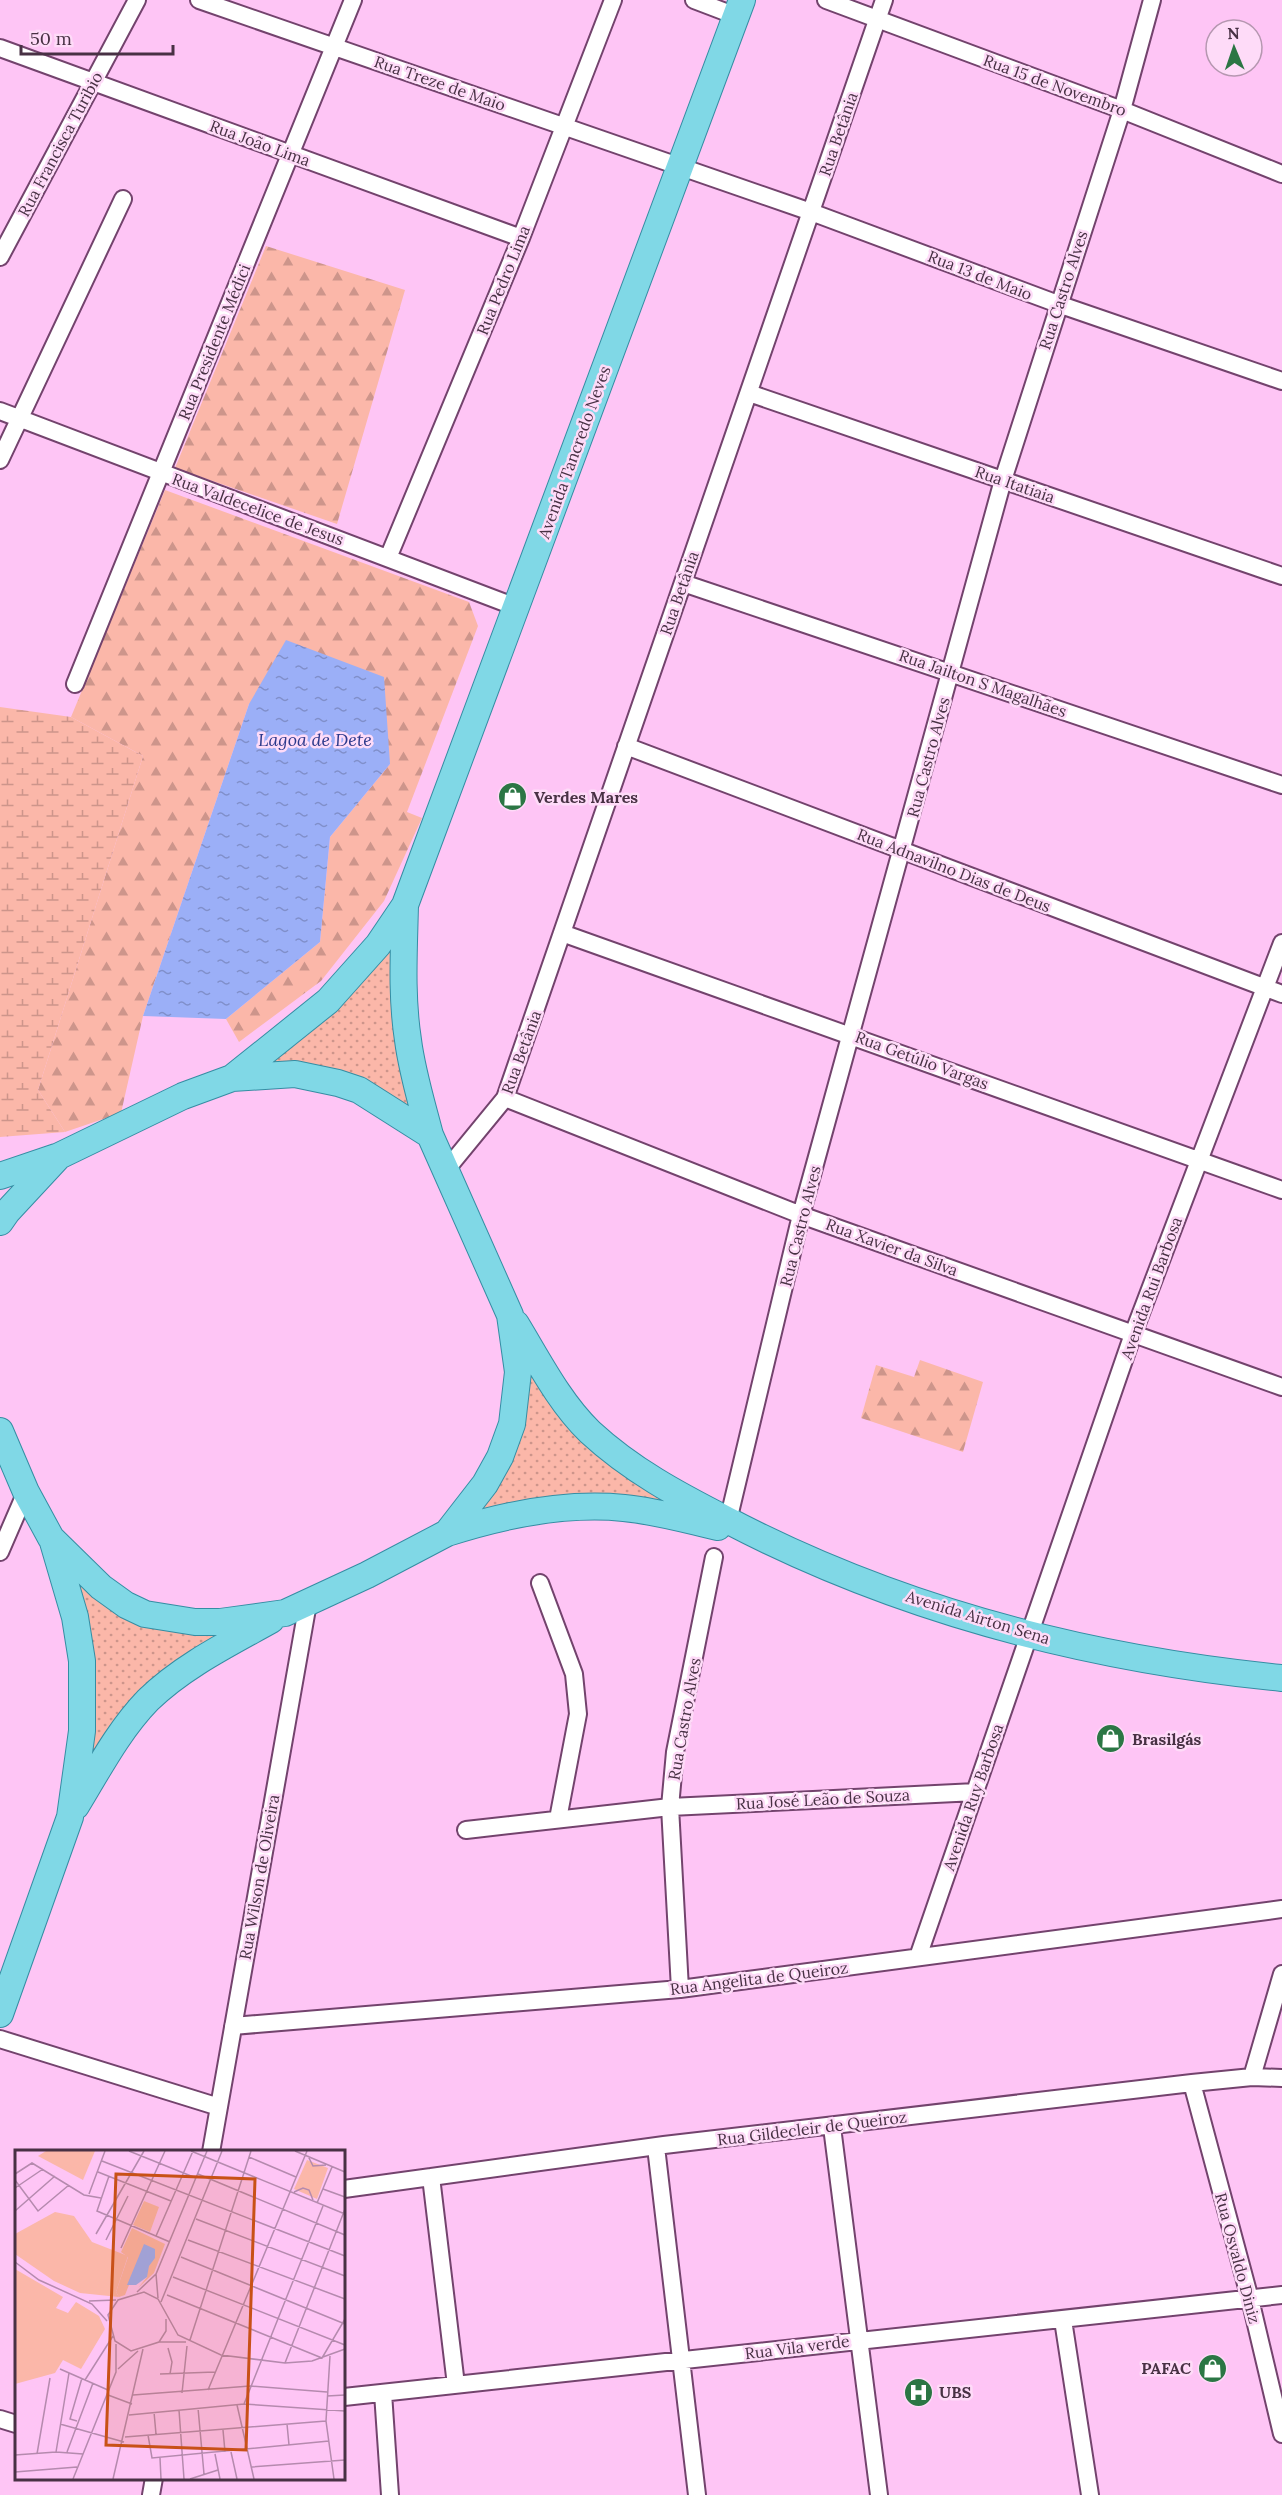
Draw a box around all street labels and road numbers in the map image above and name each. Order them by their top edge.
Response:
street label: Rua 15 de Novembro [981,50,1129,120]
street label: Rua Treze de Maio [372,51,508,115]
street label: Rua Francisca Turibio [13,68,107,220]
street label: Rua Betânia [814,89,862,179]
street label: Rua João Lima [207,116,313,170]
street label: Rua Pedro Lima [472,222,534,338]
street label: Rua Castro Alves [1034,228,1092,352]
street label: Rua 13 de Maio [925,246,1035,304]
street label: Rua Presidente Médici [174,261,254,423]
street label: Avenida Tancredo Neves [533,363,615,542]
street label: Rua Itatiaia [972,461,1058,507]
street label: Rua Valdecelice de Jesus [169,469,347,549]
street label: Rua Betânia [655,548,703,638]
street label: Rua Jailton S Magalhães [897,645,1069,721]
street label: Rua Castro Alves [902,695,954,819]
street label: Rua Adnavilno Dias de Deus [854,824,1054,916]
street label: Rua Betânia [497,1007,545,1097]
street label: Rua Getúlio Vargas [853,1027,991,1093]
street label: Rua Castro Alves [775,1163,825,1289]
street label: Rua Xavier da Silva [823,1214,961,1280]
street label: Avenida Rui Barbosa [1116,1214,1186,1363]
street label: Avenida Airton Sena [903,1585,1052,1648]
street label: Rua Castro Alves [663,1656,705,1782]
street label: Avenida Ruy Barbosa [938,1721,1008,1874]
street label: Rua José Leão de Souza [736,1784,910,1814]
street label: Rua Wilson de Oliveira [235,1793,283,1961]
street label: Rua Angelita de Queiroz [669,1957,849,1999]
street label: Rua Gildecleir de Queiroz [716,2106,908,2150]
street label: Rua Osvaldo Diniz [1211,2190,1265,2326]
street label: Rua Vila verde [744,2331,851,2363]

